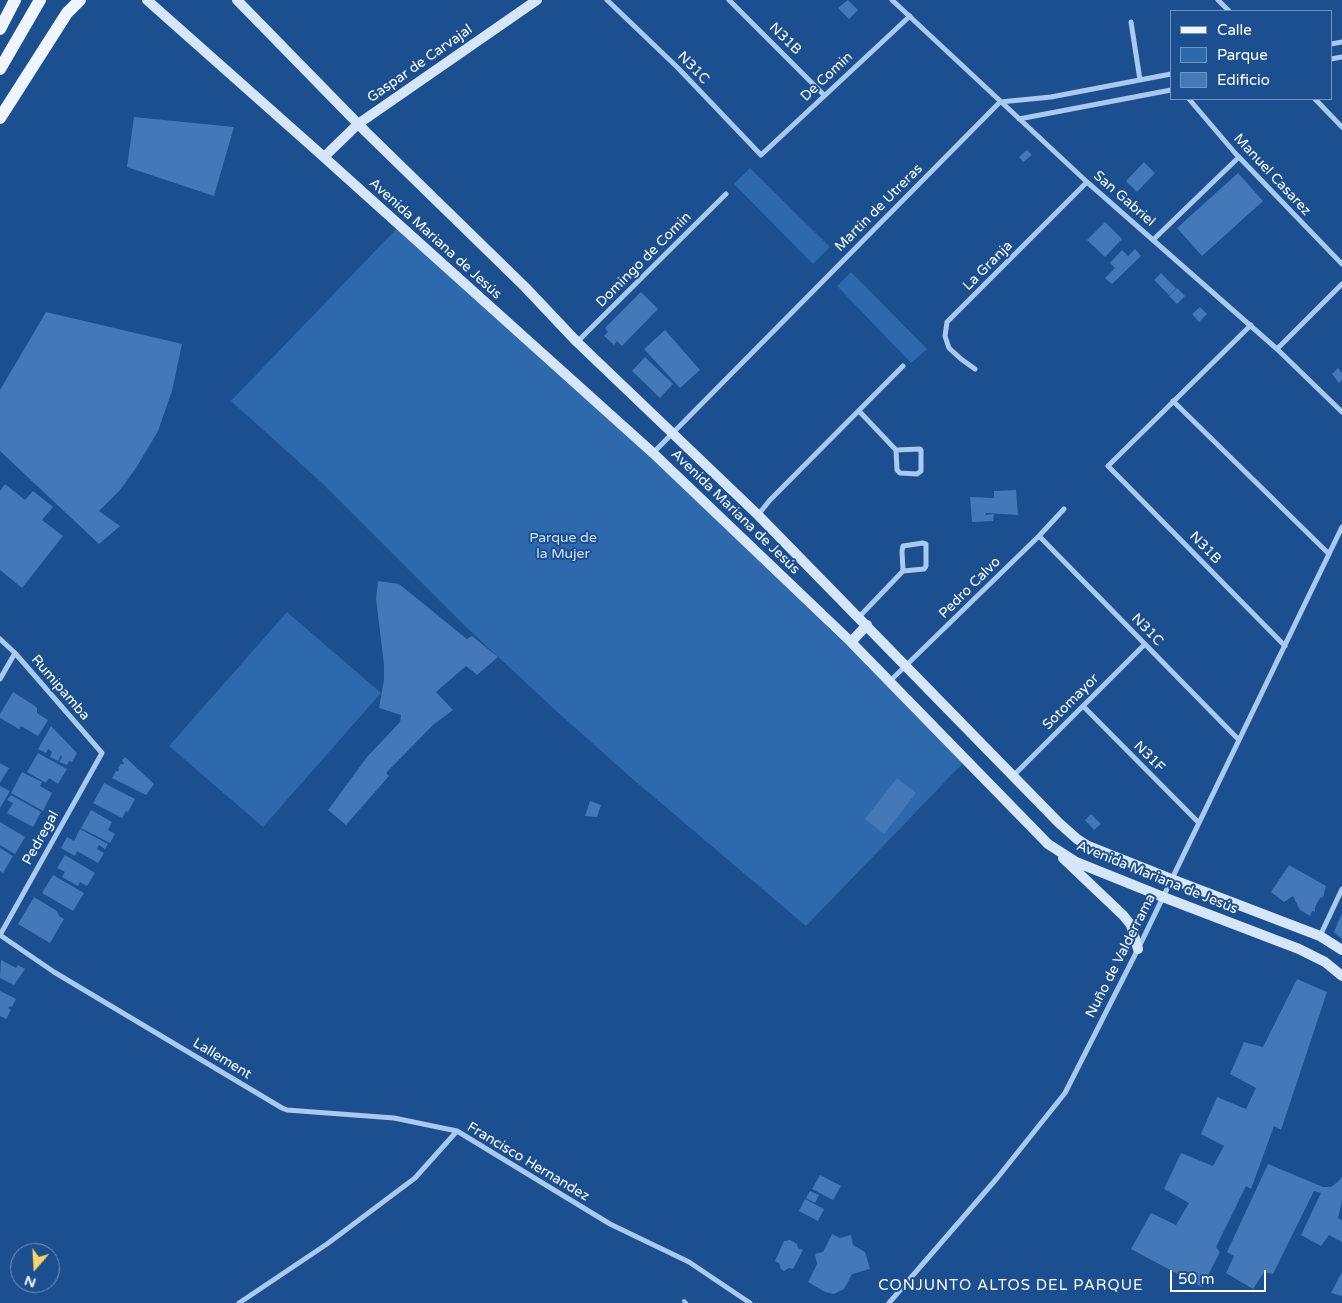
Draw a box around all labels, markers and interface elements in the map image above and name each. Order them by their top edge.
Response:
legend [1170,10,1332,100]
street label: N31B [765,19,805,59]
street label: Gaspar de Carvajal [364,21,476,107]
text: Calle [1217,21,1252,39]
text: Parque [1217,46,1268,64]
street label: N31C [674,48,712,88]
street label: De Comin [798,49,856,105]
text: Edificio [1217,71,1270,89]
street label: Manuel Casarez [1230,131,1314,219]
street label: Martin de Utreras [832,161,926,255]
street label: San Gabriel [1090,168,1158,230]
street label: Avenida Mariana de Jesús [365,175,505,303]
street label: Domingo de Comin [593,209,695,311]
street label: La Granja [960,238,1016,294]
street label: Avenida Mariana de Jesús [667,446,803,578]
street label: N31B [1186,528,1224,568]
park label: Parque de la Mujer [529,530,597,562]
street label: Pedro Calvo [936,554,1004,622]
street label: N31C [1128,610,1166,650]
street label: Rumipamba [27,652,93,724]
street label: Sotomayor [1039,670,1103,734]
street label: N31F [1130,738,1168,776]
street label: Pedregal [19,808,63,868]
street label: Avenida Mariana de Jesús [1074,838,1240,918]
street label: Nuño de Valderrama [1082,891,1160,1021]
street label: Lallement [190,1035,254,1083]
street label: Francisco Hernandez [464,1119,592,1205]
north arrow [10,1243,60,1293]
scale bar [1172,1260,1268,1292]
text: 50 m [1178,1270,1215,1288]
text: N [22,1272,38,1292]
district label: CONJUNTO ALTOS DEL PARQUE [875,1277,1147,1295]

